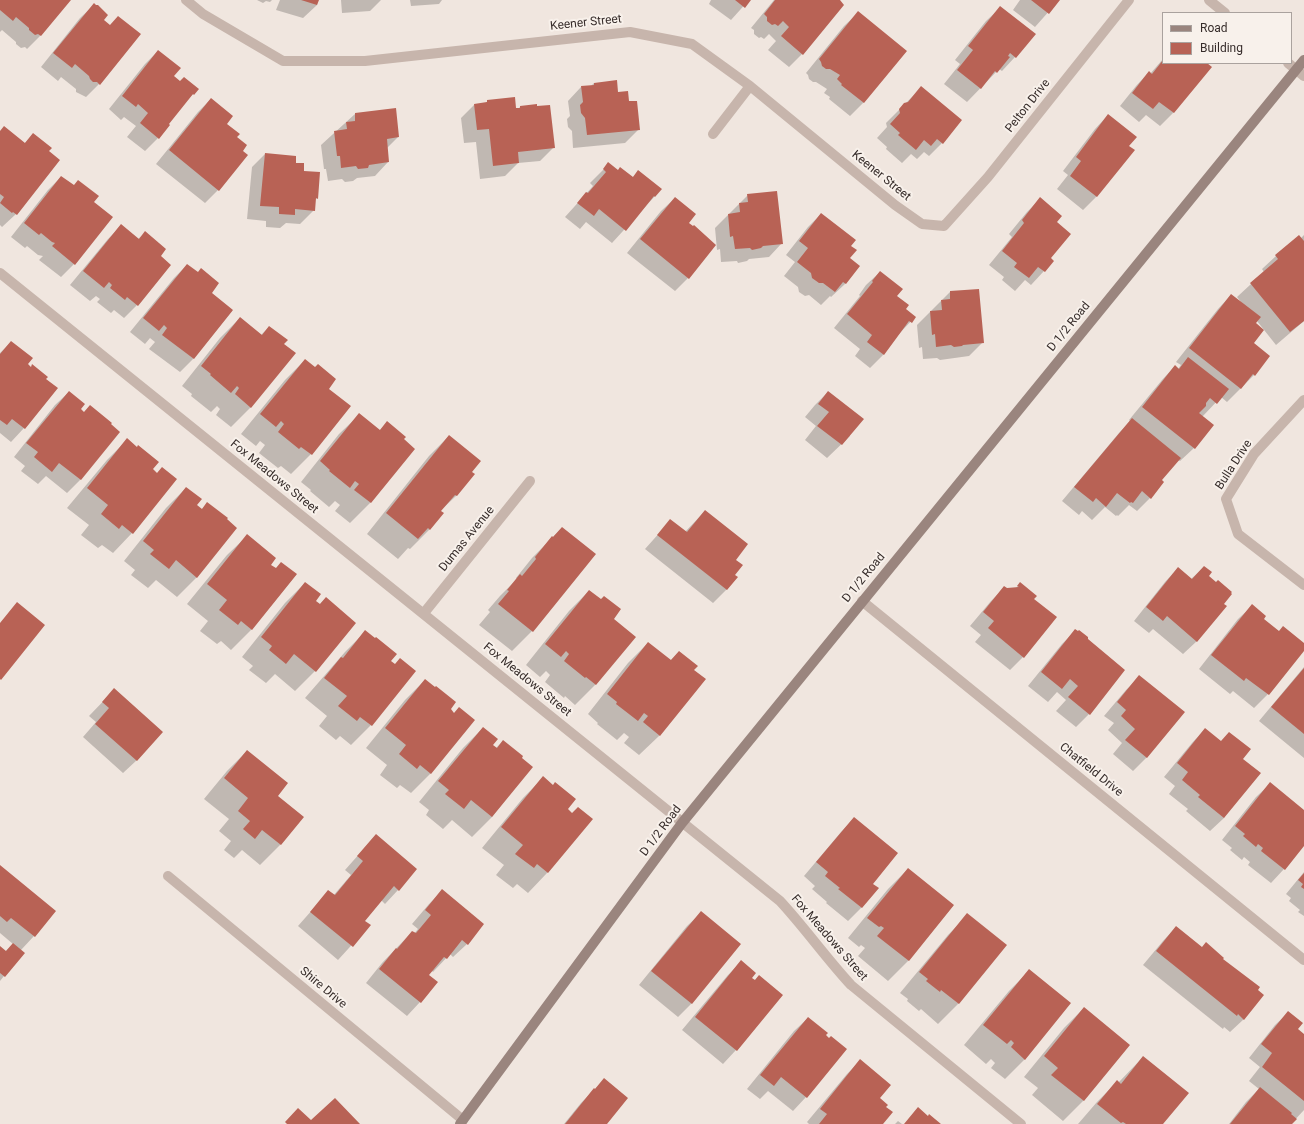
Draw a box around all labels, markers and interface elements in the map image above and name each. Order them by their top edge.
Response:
street label: Keener Street [550,12,622,34]
legend [1162,12,1292,64]
text: Road [1200,21,1228,35]
text: Building [1200,41,1243,55]
street label: Pelton Drive [1003,76,1053,136]
street label: Keener Street [849,148,913,204]
street label: D 1/2 Road [1045,299,1093,355]
street label: Fox Meadows Street [227,437,321,517]
street label: Bulla Drive [1213,437,1255,493]
street label: Dumas Avenue [436,503,498,575]
street label: D 1/2 Road [840,550,888,606]
street label: Fox Meadows Street [480,640,574,720]
street label: Chatfield Drive [1056,740,1126,800]
street label: D 1/2 Road [637,803,685,859]
street label: Fox Meadows Street [788,892,870,984]
street label: Shire Drive [297,964,349,1012]

